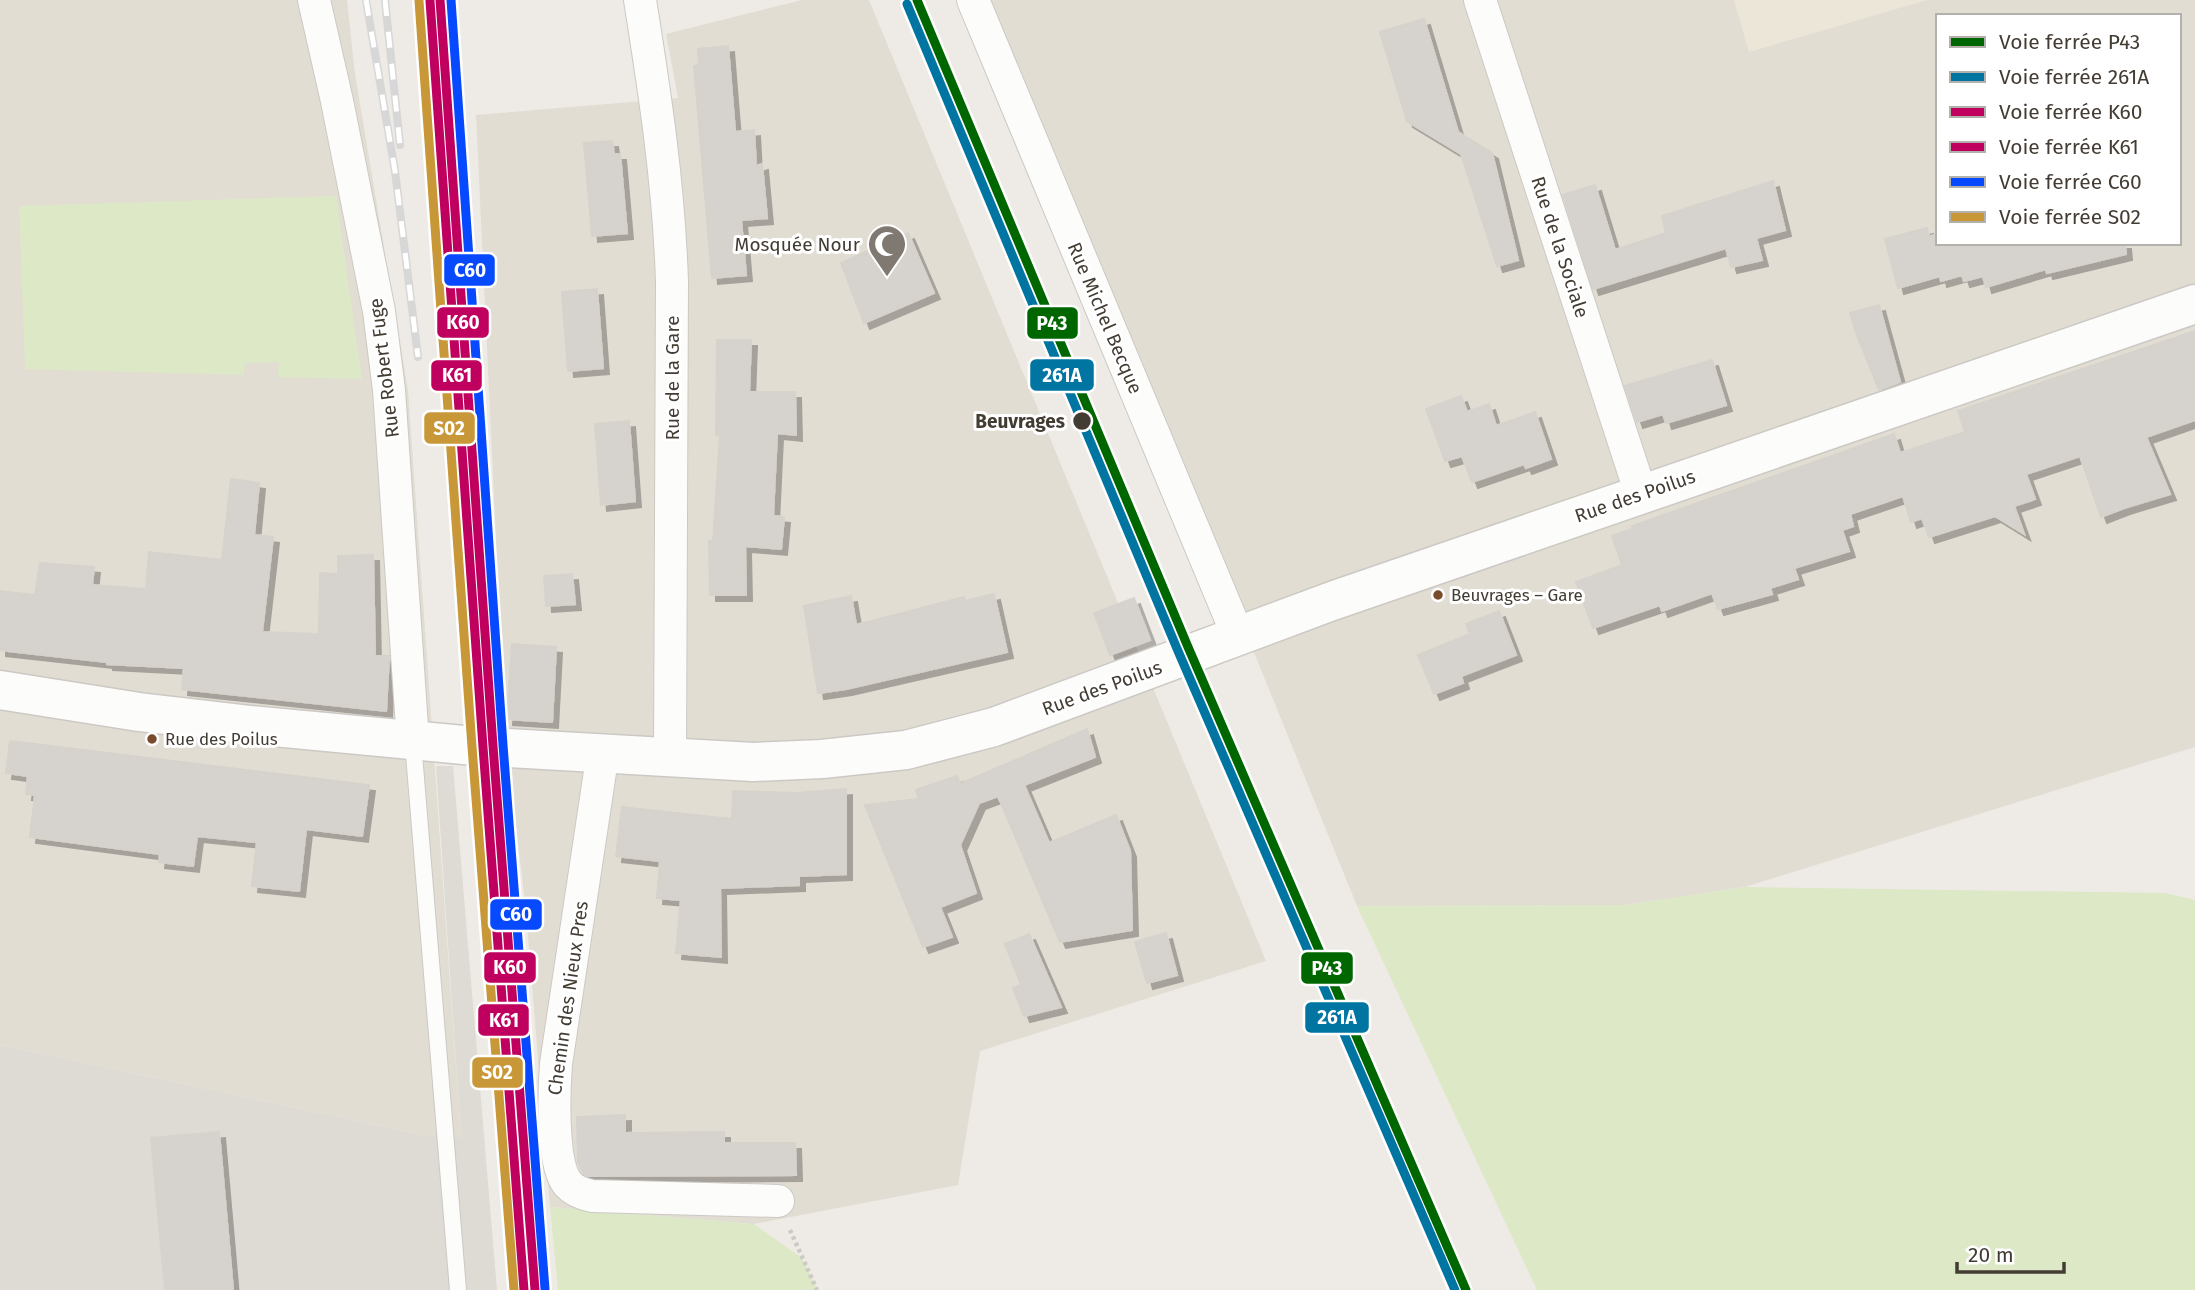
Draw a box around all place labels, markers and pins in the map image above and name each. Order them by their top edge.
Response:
mosque icon: Mosquée Nour [866,223,908,278]
place label: Mosquée Nour [735,233,861,256]
place label: Beuvrages [975,410,1065,433]
marker: Beuvrages [1071,410,1093,432]
place label: Beuvrages – Gare [1451,585,1583,606]
marker: Beuvrages – Gare [1431,588,1445,602]
place label: Rue des Poilus [165,729,278,750]
marker: Rue des Poilus [145,732,159,746]

